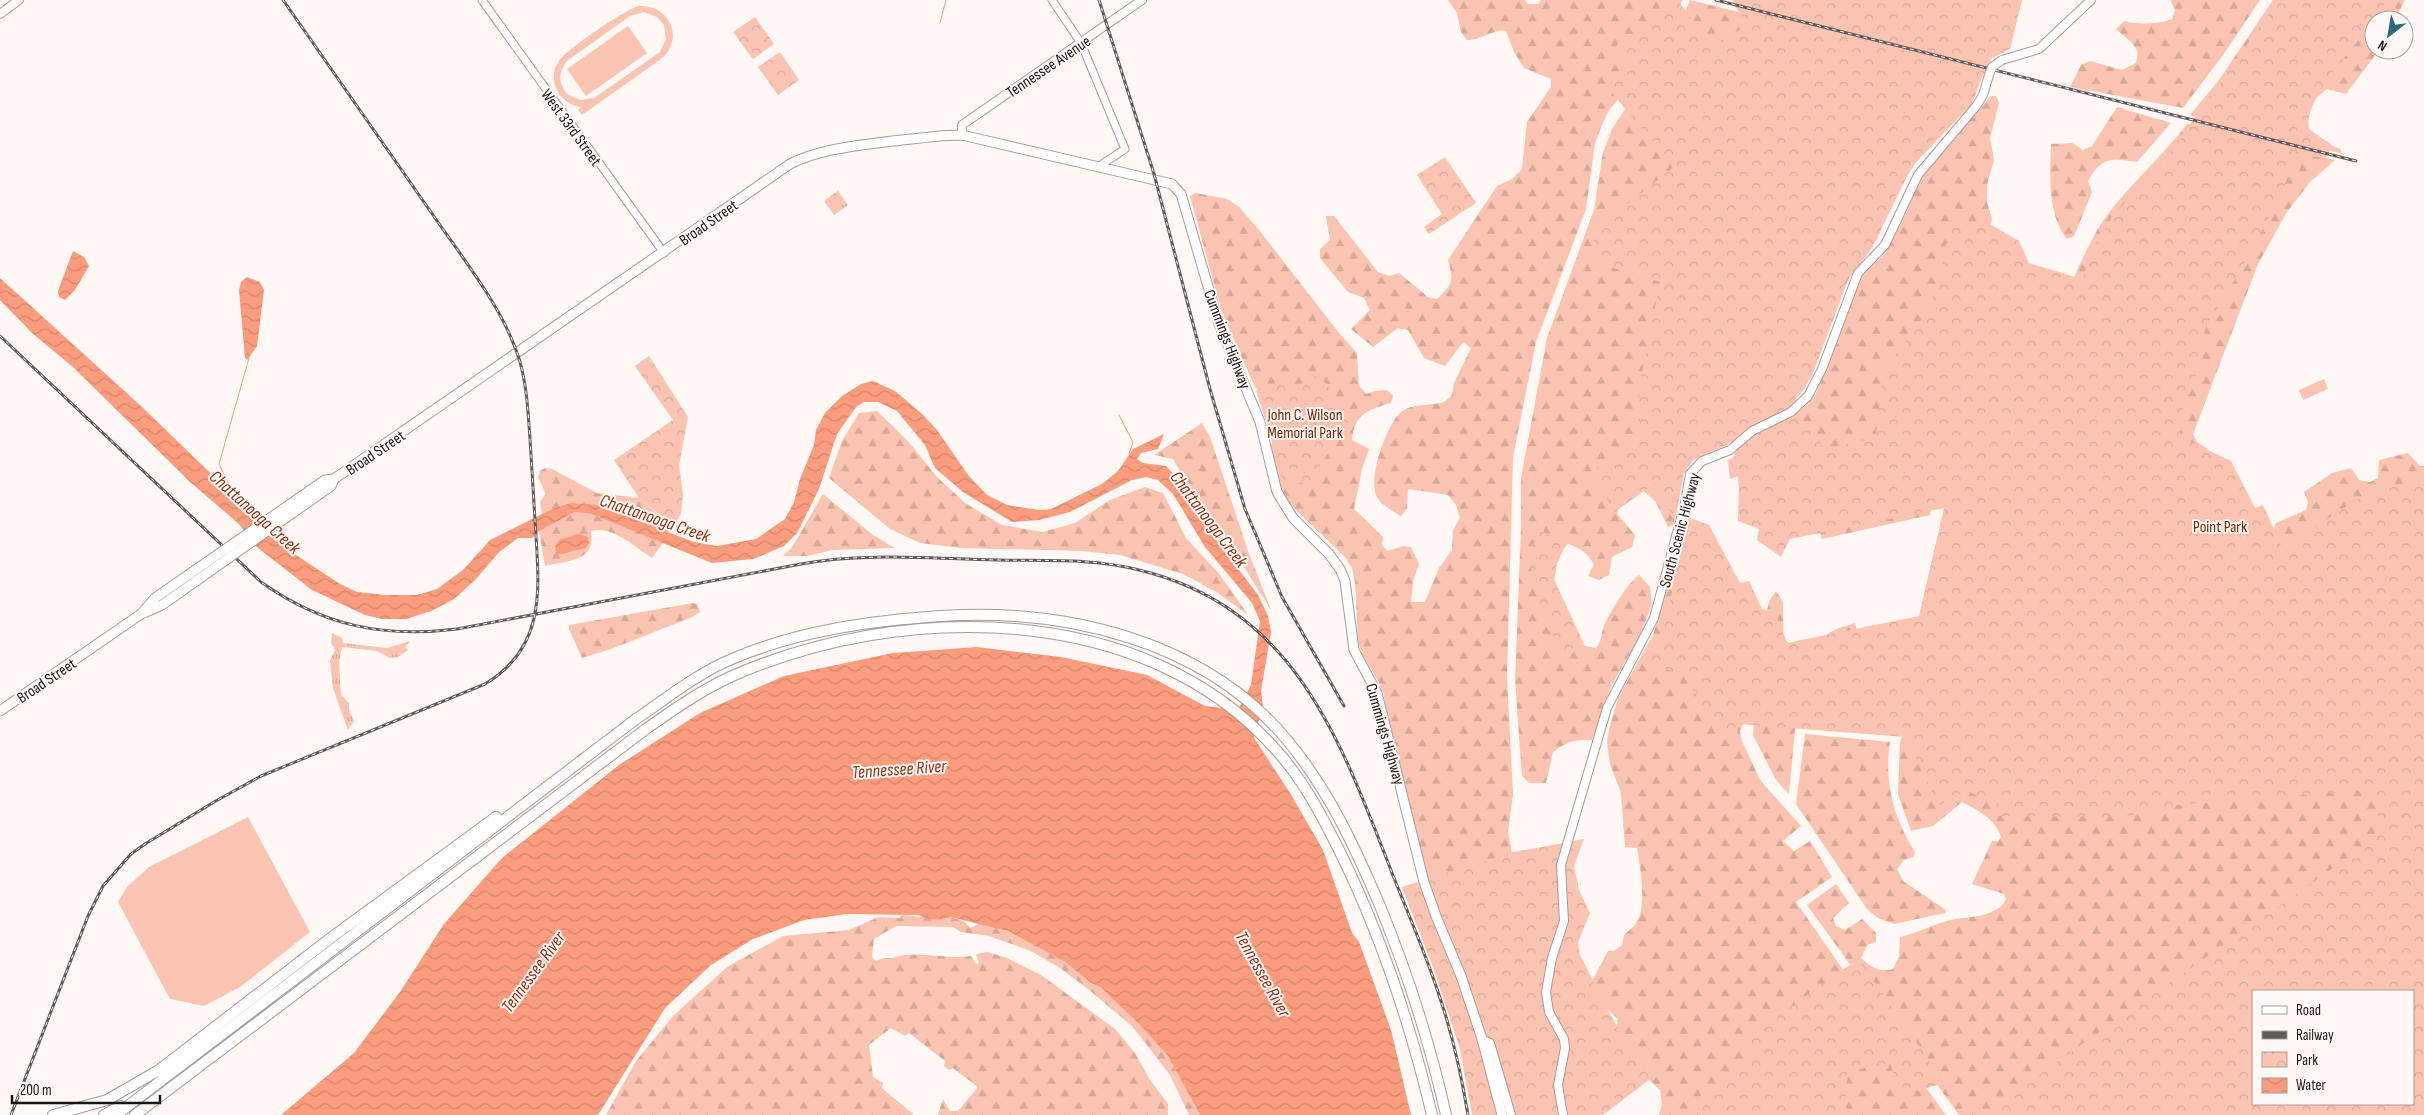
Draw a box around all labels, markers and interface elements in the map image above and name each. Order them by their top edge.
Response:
north arrow [2364,10,2414,60]
street label: Tennessee Avenue [1003,32,1095,102]
text: N [2375,37,2390,55]
street label: West 33rd Street [537,86,605,170]
street label: Broad Street [676,196,742,250]
street label: Cummings Highway [1199,287,1254,392]
park label: John C. Wilson Memorial Park [1266,406,1343,443]
street label: Broad Street [343,427,409,480]
water label: Chattanooga Creek [205,466,305,559]
water label: Chattanooga Creek [1166,467,1252,573]
street label: South Scenic Highway [1656,471,1705,590]
water label: Chattanooga Creek [597,490,714,548]
park label: Point Park [2193,518,2247,537]
street label: Broad Street [14,655,80,708]
street label: Cummings Highway [1361,681,1408,787]
water label: Tennessee River [851,756,948,783]
water label: Tennessee River [497,927,570,1017]
water label: Tennessee River [1230,928,1295,1022]
legend [2252,990,2414,1105]
text: Road [2296,1001,2321,1020]
text: Railway [2296,1026,2334,1045]
text: Park [2296,1051,2318,1070]
scale bar [12,1072,160,1104]
text: Water [2296,1076,2327,1095]
text: 200 m [20,1081,52,1100]

